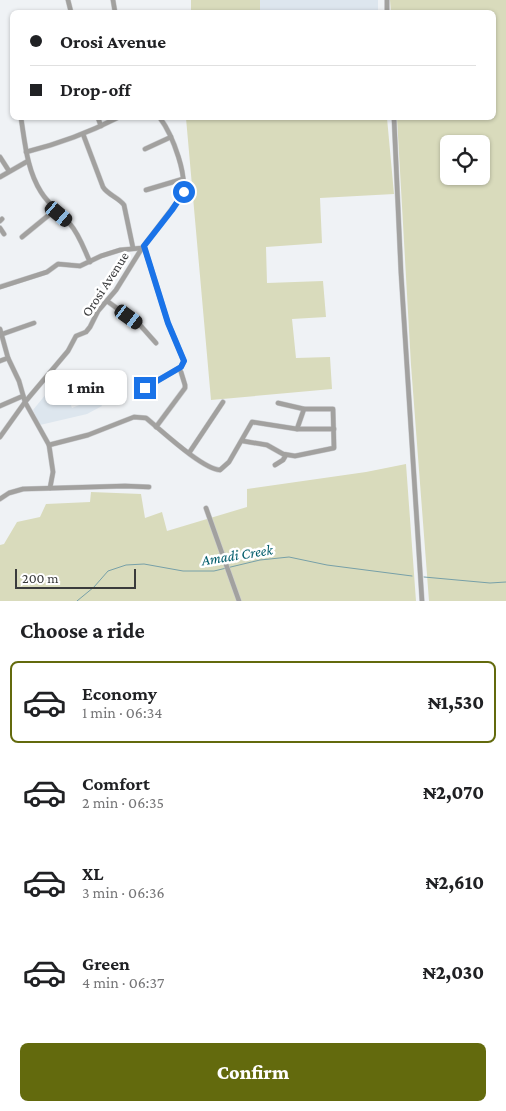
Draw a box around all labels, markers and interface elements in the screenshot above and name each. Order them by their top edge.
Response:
text: Orosi Avenue [60,31,166,52]
text: Drop-off [60,79,131,100]
map controls [440,135,490,185]
button: locate [440,135,490,185]
route start [173,181,195,203]
car [42,199,75,229]
street label: Orosi Avenue [78,249,132,319]
car [112,302,145,332]
callout: 1 min [45,370,128,406]
route end [134,377,156,399]
text: 1 min [67,379,105,396]
water label: Amadi Creek [199,541,275,569]
scale bar [15,566,136,589]
text: 200 m [22,570,58,586]
text: Choose a ride [20,618,145,643]
icon: car [22,680,67,725]
text: Economy [82,683,157,704]
text: ₦1,530 [428,692,484,713]
text: 1 min · 06:34 [82,704,162,721]
icon: car [22,770,67,815]
text: Comfort [82,773,150,794]
text: ₦2,070 [423,782,484,803]
text: 2 min · 06:35 [82,794,164,811]
icon: car [22,860,67,905]
text: XL [82,863,104,884]
text: ₦2,610 [425,872,484,893]
text: 3 min · 06:36 [82,884,165,901]
icon: car [22,950,67,995]
text: Green [82,953,130,974]
text: ₦2,030 [422,962,484,983]
text: 4 min · 06:37 [82,974,164,991]
button: Confirm [20,1043,486,1101]

